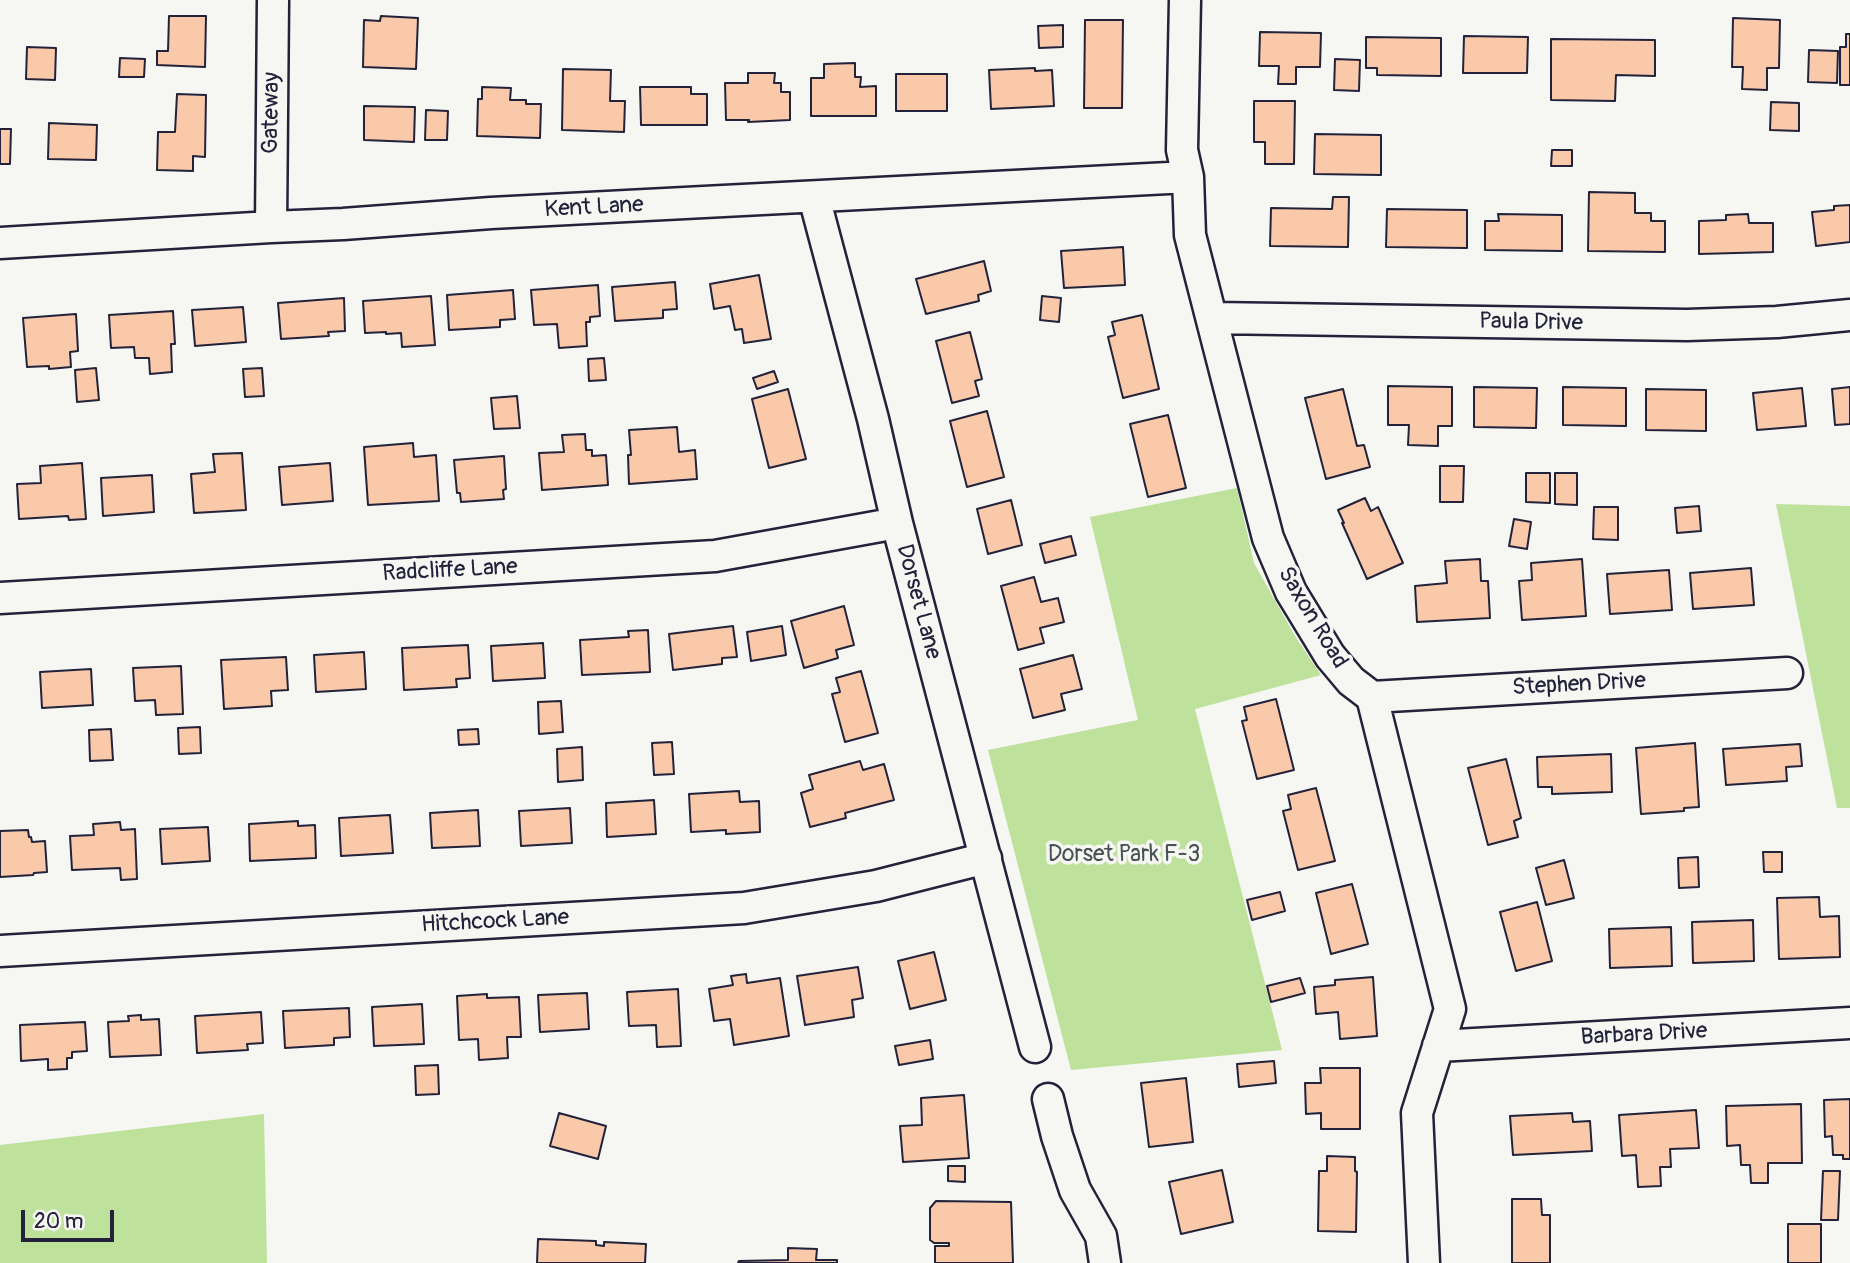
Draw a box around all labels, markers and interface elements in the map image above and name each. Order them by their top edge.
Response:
street label: Gateway [257,72,287,154]
street label: Kent Lane [544,192,644,224]
street label: Paula Drive [1479,308,1583,338]
street label: Dorset Lane [889,541,947,663]
street label: Radcliffe Lane [382,554,518,588]
street label: Saxon Road [1271,562,1353,674]
street label: Stephen Drive [1512,668,1646,702]
park label: Dorset Park F-3 [1048,841,1200,869]
street label: Hitchcock Lane [420,904,570,940]
street label: Barbara Drive [1580,1018,1708,1052]
scale bar [24,1196,117,1240]
text: 20 m [34,1208,83,1235]

